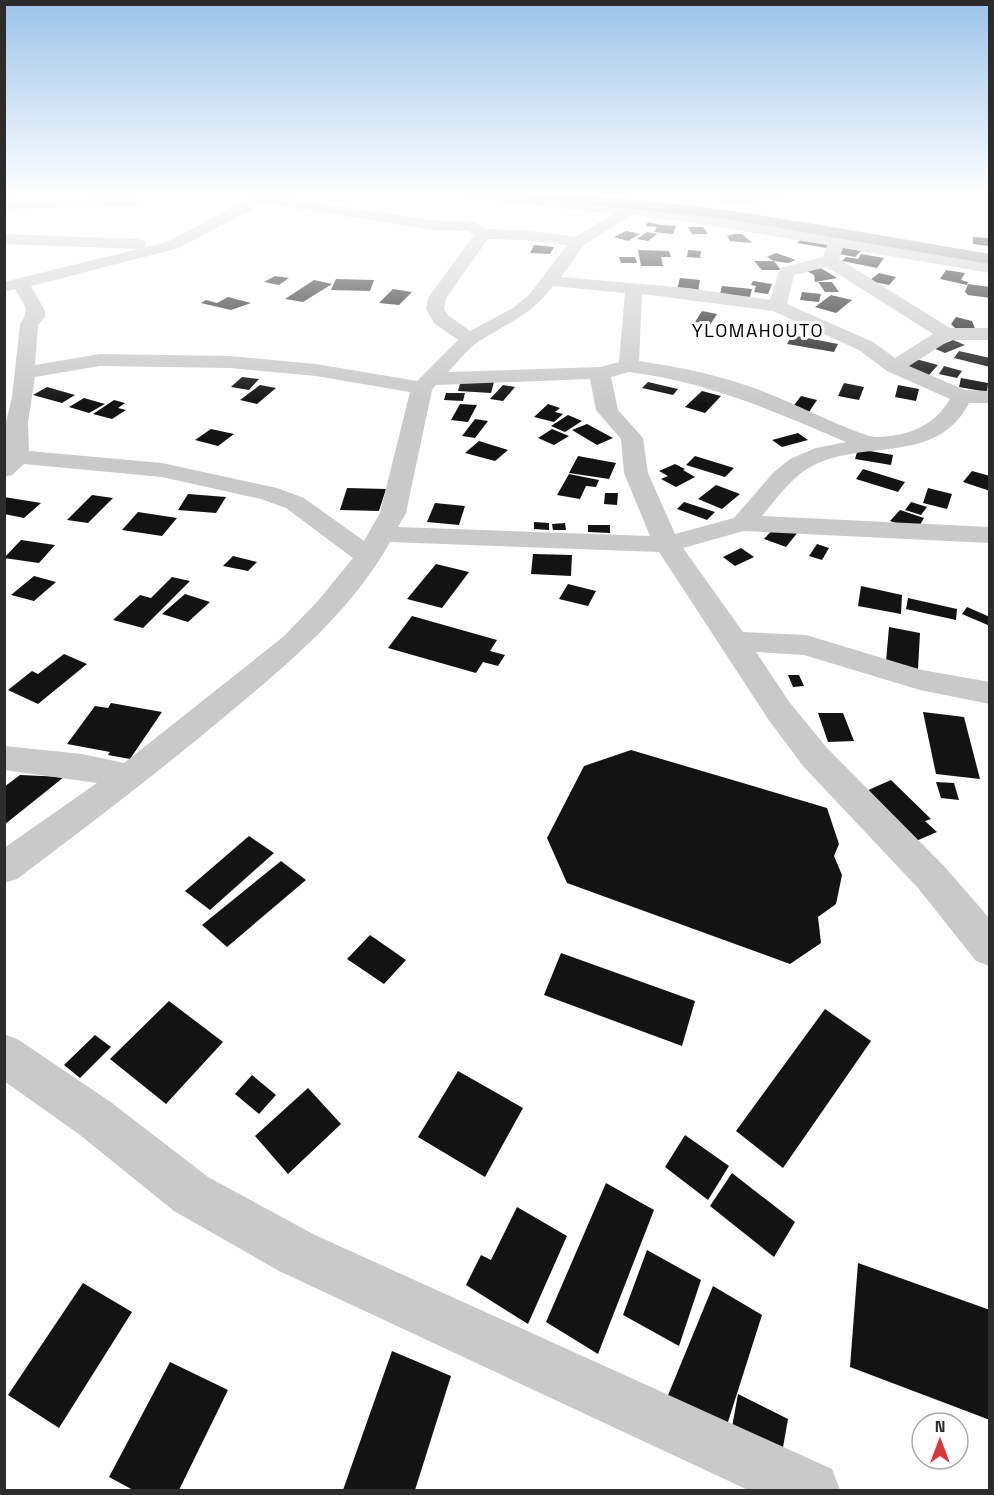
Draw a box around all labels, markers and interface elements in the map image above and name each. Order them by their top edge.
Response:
district label: YLOMAHOUTO [692,319,824,342]
north arrow [910,1411,970,1471]
text: N [935,1416,945,1437]

